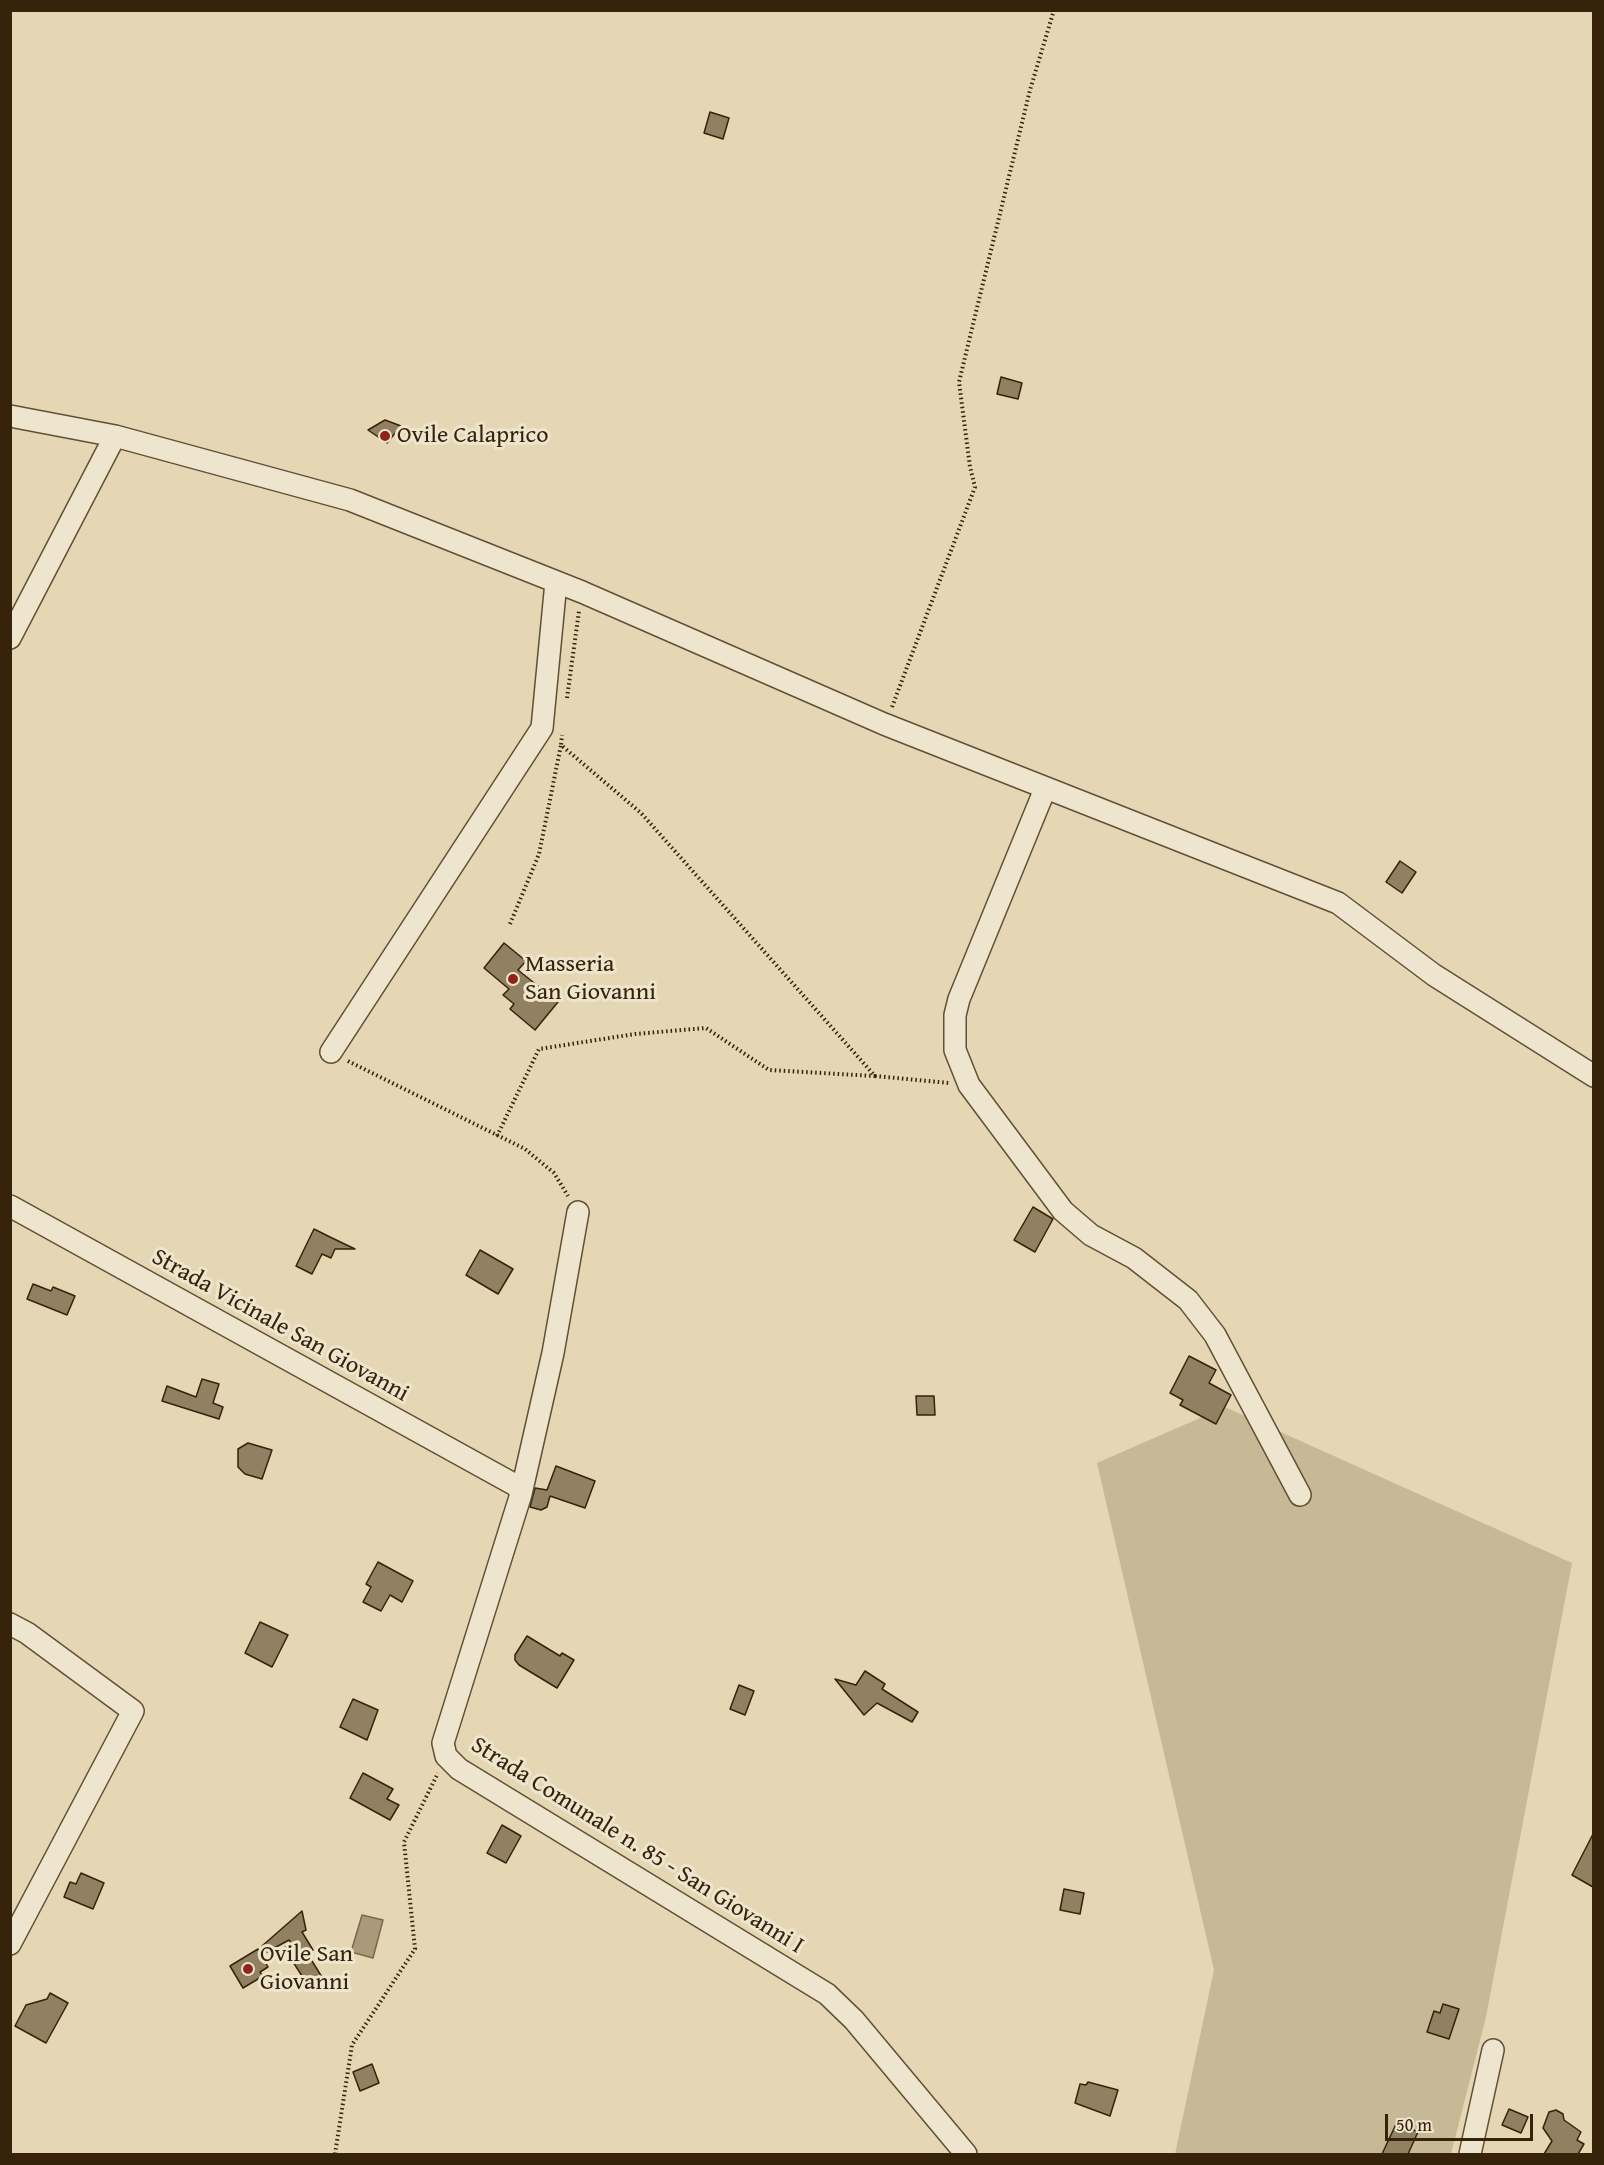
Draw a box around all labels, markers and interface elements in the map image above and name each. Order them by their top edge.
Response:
place label: Ovile Calaprico [397,422,548,450]
marker: Ovile Calaprico [378,429,392,443]
place label: Masseria San Giovanni [525,951,656,1007]
marker: Masseria San Giovanni [506,972,520,986]
street label: Strada Vicinale San Giovanni [146,1243,414,1409]
street label: Strada Comunale n. 85 - San Giovanni I [465,1731,809,1961]
place label: Ovile San Giovanni [260,1941,353,1997]
marker: Ovile San Giovanni [241,1962,255,1976]
scale bar [1388,2102,1536,2140]
text: 50 m [1396,2111,1432,2138]

